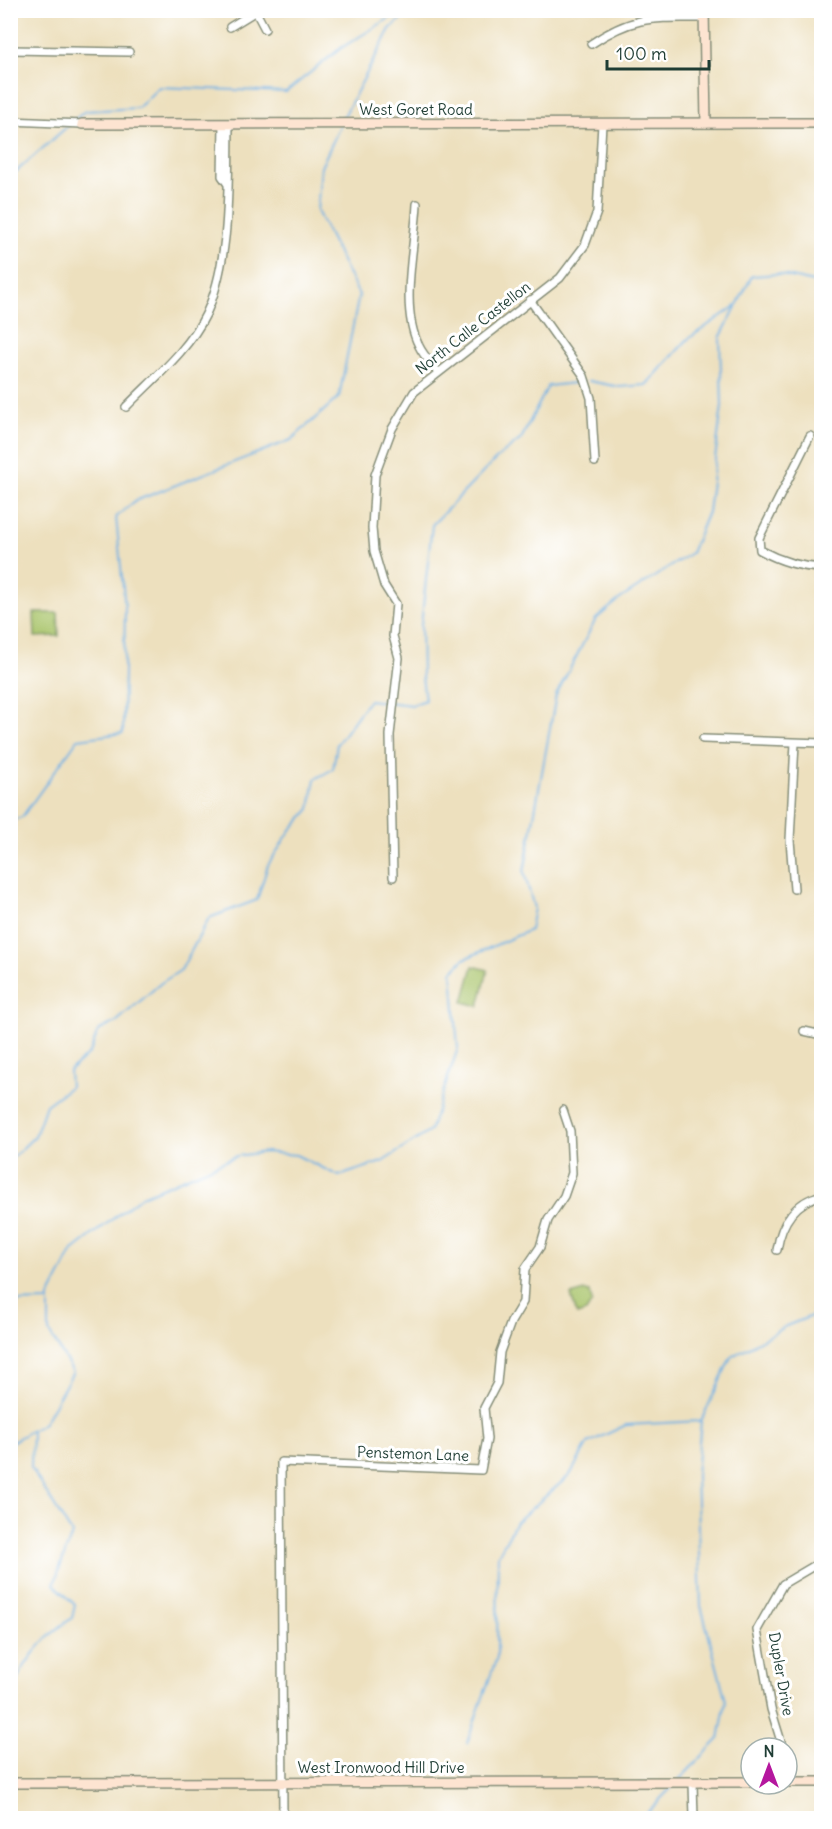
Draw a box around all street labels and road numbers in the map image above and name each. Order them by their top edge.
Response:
street label: West Goret Road [359,100,473,119]
street label: North Calle Castellon [411,277,534,378]
street label: Penstemon Lane [357,1442,469,1465]
street label: Dupler Drive [765,1631,798,1717]
street label: West Ironwood Hill Drive [298,1758,464,1777]

